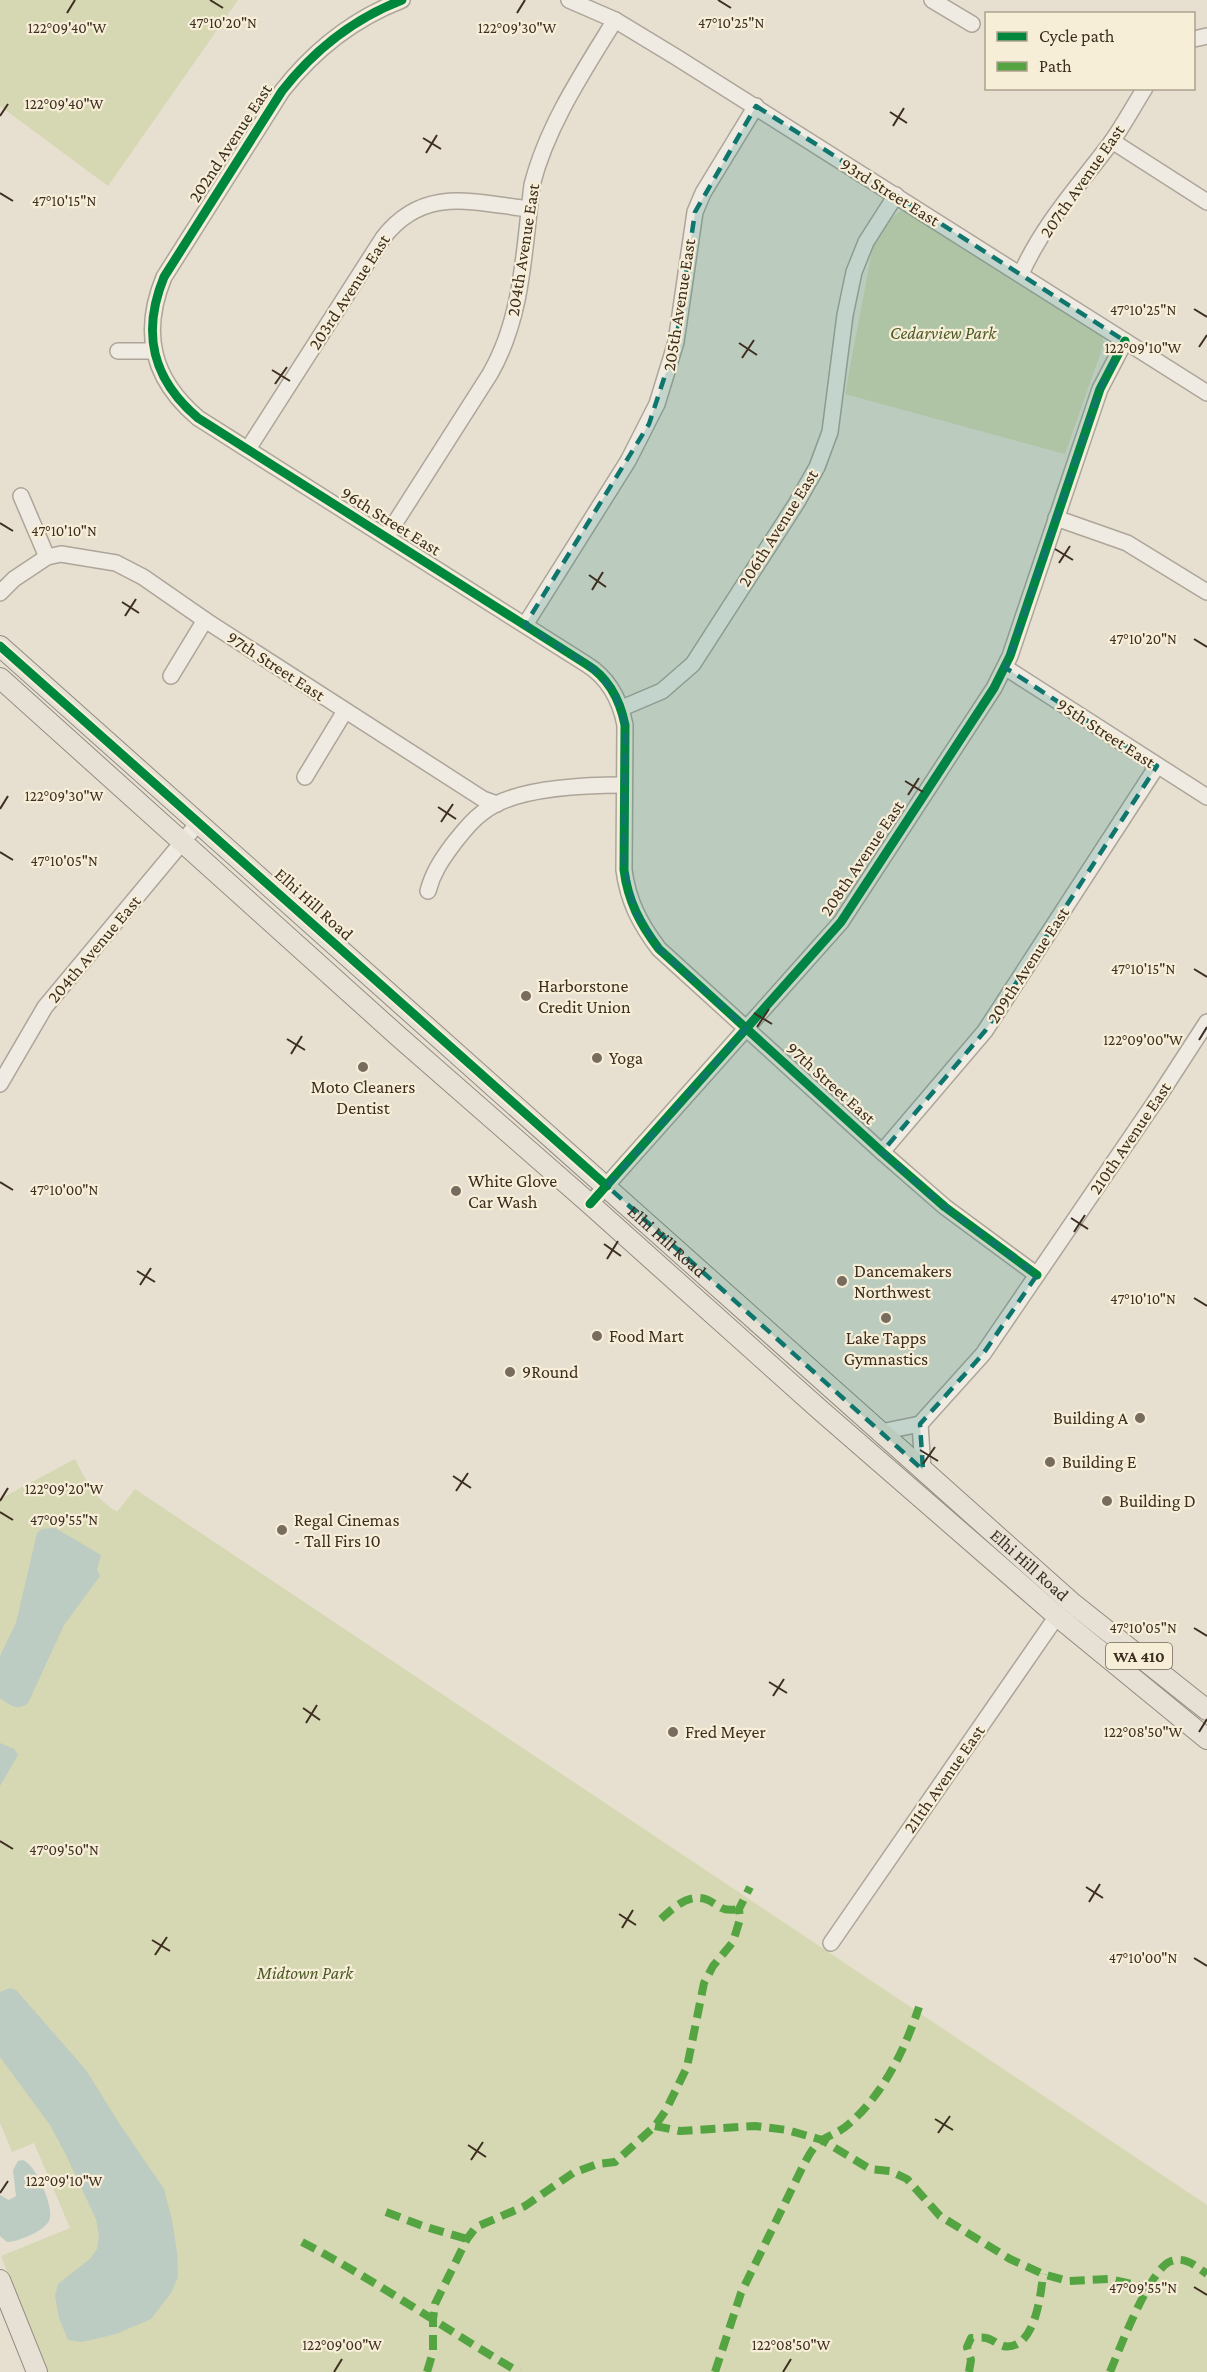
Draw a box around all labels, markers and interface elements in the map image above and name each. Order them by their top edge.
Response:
legend [985,12,1195,90]
text: 47°10'20"N [189,15,257,31]
text: 47°10'25"N [698,15,764,31]
text: 122°09'40"W [28,20,106,36]
text: 122°09'30"W [478,20,556,36]
text: Cycle path [1039,26,1115,46]
text: Path [1039,56,1072,76]
street label: 202nd Avenue East [184,79,276,206]
text: 122°09'40"W [25,96,103,112]
street label: 207th Avenue East [1036,120,1129,241]
street label: 93rd Street East [837,154,944,231]
street label: 204th Avenue East [503,181,544,318]
text: 47°10'15"N [32,193,96,209]
street label: 203rd Avenue East [304,230,394,353]
street label: 205th Avenue East [659,236,699,373]
text: 47°10'25"N [1110,302,1176,318]
park label: Cedarview Park [890,323,997,343]
text: 122°09'10"W [1105,340,1182,356]
street label: 206th Avenue East [734,465,823,590]
street label: 96th Street East [337,482,445,560]
text: 47°10'10"N [31,523,97,539]
street label: 97th Street East [223,627,330,706]
text: 47°10'20"N [1109,631,1177,647]
street label: 95th Street East [1053,694,1160,773]
text: 122°09'30"W [25,788,103,804]
street label: 208th Avenue East [816,796,909,920]
text: 47°10'05"N [30,853,98,869]
street label: Elhi Hill Road [271,864,358,945]
street label: 204th Avenue East [43,890,146,1007]
street label: 209th Avenue East [983,902,1074,1027]
text: 47°10'15"N [1111,961,1175,977]
place label: Harborstone Credit Union [538,976,631,1017]
marker: Harborstone Credit Union [519,989,533,1003]
text: 122°09'00"W [1103,1032,1183,1048]
street label: 97th Street East [782,1038,880,1129]
place label: Yoga [609,1048,643,1068]
marker: Yoga [590,1051,604,1065]
marker: Moto Cleaners Dentist [356,1060,370,1074]
place label: Moto Cleaners Dentist [311,1077,415,1118]
street label: 210th Avenue East [1085,1077,1176,1198]
place label: White Glove Car Wash [468,1171,557,1212]
text: 47°10'00"N [30,1182,99,1198]
marker: White Glove Car Wash [449,1184,463,1198]
street label: Elhi Hill Road [624,1201,711,1282]
place label: Dancemakers Northwest [854,1261,952,1302]
marker: Dancemakers Northwest [835,1274,849,1288]
text: 47°10'10"N [1110,1291,1176,1307]
marker: Lake Tapps Gymnastics [879,1311,893,1325]
place label: Food Mart [609,1326,685,1346]
place label: Lake Tapps Gymnastics [844,1328,928,1369]
marker: Food Mart [590,1329,604,1343]
place label: 9Round [522,1362,579,1382]
marker: 9Round [503,1365,517,1379]
place label: Building A [1053,1408,1129,1428]
marker: Building A [1133,1411,1147,1425]
place label: Building E [1062,1452,1137,1472]
marker: Building E [1043,1455,1057,1469]
text: 122°09'20"W [25,1481,104,1497]
place label: Building D [1119,1491,1196,1511]
marker: Building D [1100,1494,1114,1508]
place label: Regal Cinemas - Tall Firs 10 [294,1510,400,1551]
text: 47°09'55"N [30,1512,98,1528]
marker: Regal Cinemas - Tall Firs 10 [275,1523,289,1537]
street label: Elhi Hill Road [986,1525,1073,1605]
text: 47°10'05"N [1109,1620,1177,1636]
road number: WA 410 [1106,1643,1172,1669]
street label: 211th Avenue East [899,1720,989,1837]
place label: Fred Meyer [685,1722,766,1742]
text: 122°08'50"W [1104,1724,1182,1740]
marker: Fred Meyer [666,1725,680,1739]
text: 47°09'50"N [29,1842,99,1858]
text: 47°10'00"N [1109,1950,1178,1966]
park label: Midtown Park [256,1963,354,1983]
text: 122°09'10"W [26,2173,103,2189]
text: 47°09'55"N [1109,2280,1177,2296]
text: 122°09'00"W [302,2337,382,2353]
text: 122°08'50"W [752,2337,830,2353]

